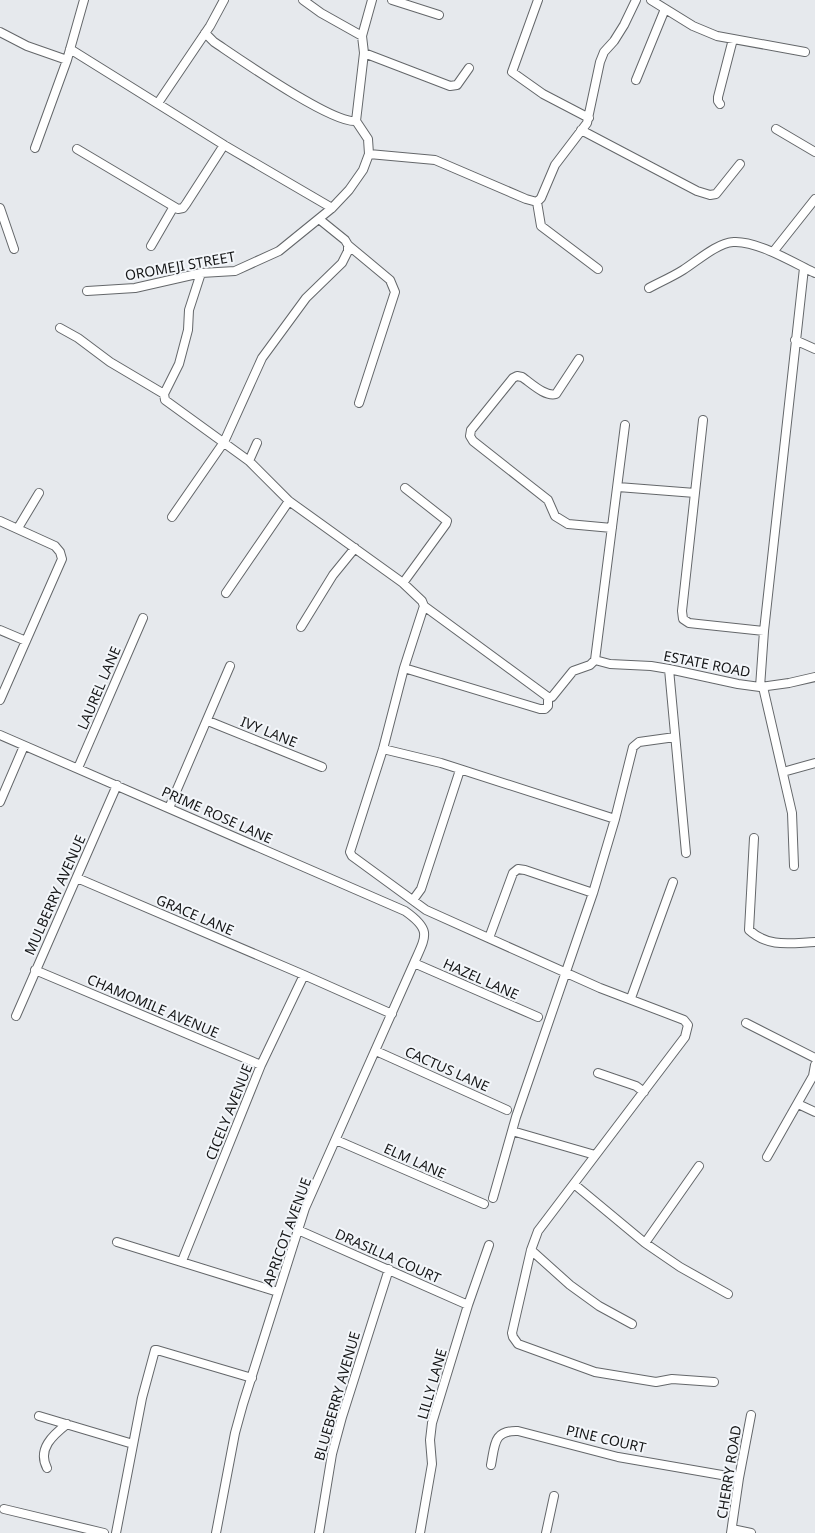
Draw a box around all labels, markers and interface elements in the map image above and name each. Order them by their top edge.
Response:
street label: OROMEJI STREET [123,246,237,285]
street label: LAUREL LANE [72,643,125,732]
street label: ESTATE ROAD [662,646,752,681]
street label: IVY LANE [238,712,300,751]
street label: PRIME ROSE LANE [159,782,276,848]
street label: MULBERRY AVENUE [20,832,90,958]
street label: GRACE LANE [153,890,237,939]
street label: HAZEL LANE [440,953,522,1004]
street label: CHAMOMILE AVENUE [84,969,222,1042]
street label: CACTUS LANE [402,1041,492,1096]
street label: CICELY AVENUE [201,1061,256,1163]
street label: ELM LANE [381,1138,449,1183]
street label: APRICOT AVENUE [258,1175,315,1289]
street label: DRASILLA COURT [332,1224,444,1287]
street label: BLUEBERRY AVENUE [309,1329,364,1463]
street label: LILLY LANE [412,1346,451,1421]
street label: PINE COURT [564,1420,648,1457]
street label: CHERRY ROAD [712,1424,745,1520]

